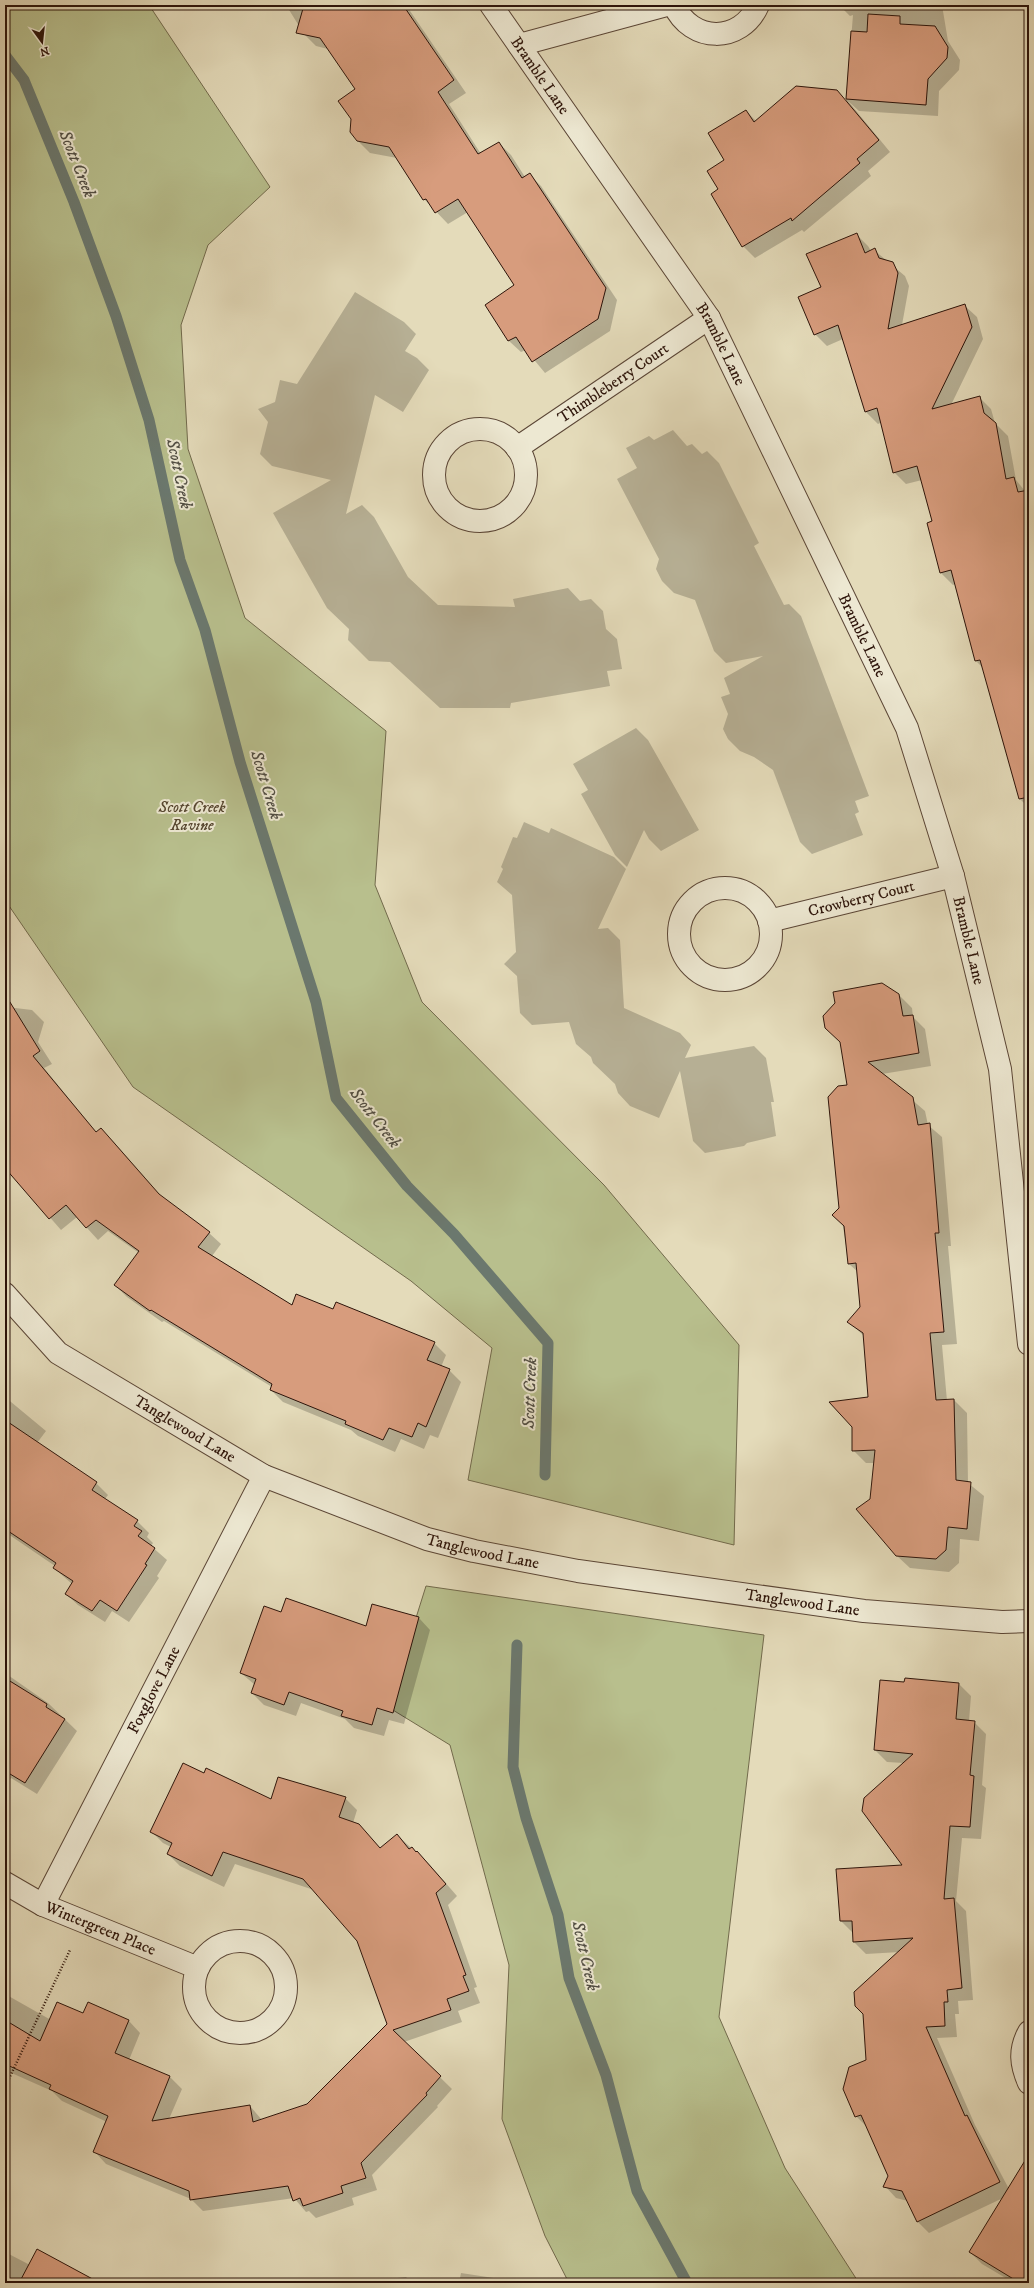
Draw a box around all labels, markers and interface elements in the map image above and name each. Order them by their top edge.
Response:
north arrow [22,22,62,62]
street label: Bramble Lane [506,33,574,119]
text: N [38,43,51,59]
water label: Scott Creek [53,126,101,202]
street label: Bramble Lane [691,299,750,389]
street label: Thimbleberry Court [554,338,672,428]
water label: Scott Creek [161,436,197,512]
street label: Bramble Lane [834,590,891,681]
water label: Scott Creek [245,747,287,823]
park label: Scott Creek Ravine [158,797,226,835]
street label: Crowberry Court [806,876,917,921]
street label: Bramble Lane [948,894,989,987]
water label: Scott Creek [344,1082,406,1153]
water label: Scott Creek [518,1356,542,1430]
street label: Tanglewood Lane [130,1391,240,1467]
street label: Tanglewood Lane [424,1529,541,1573]
street label: Tanglewood Lane [744,1584,861,1620]
street label: Foxglove Lane [123,1642,185,1737]
street label: Wintergreen Place [41,1897,159,1960]
water label: Scott Creek [566,1918,604,1994]

